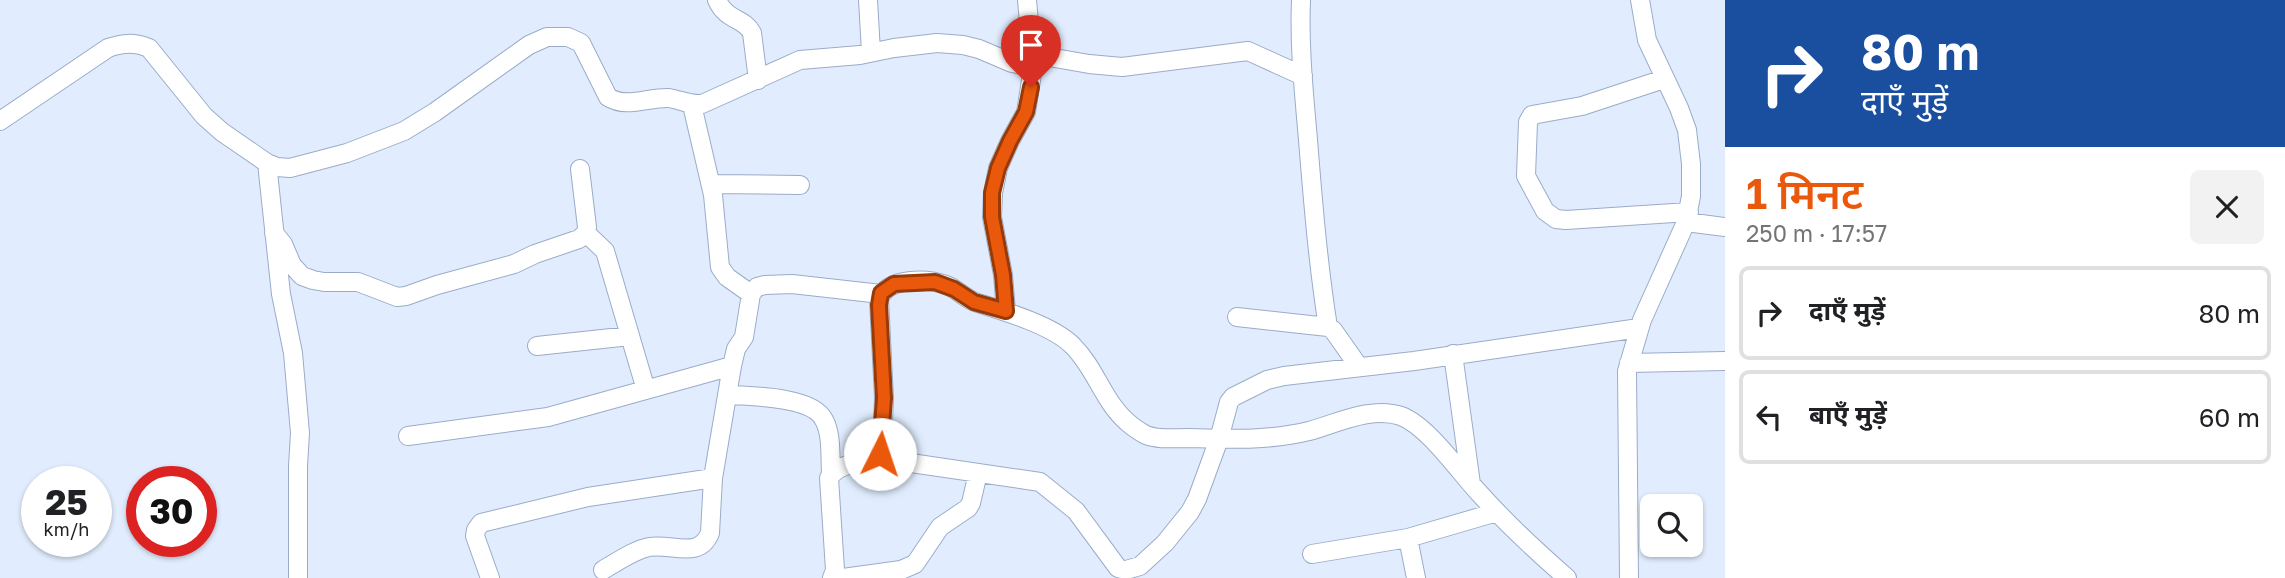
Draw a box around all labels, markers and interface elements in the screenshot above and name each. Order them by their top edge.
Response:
pin [1001,15,1061,87]
text: 80 m [1861,22,1979,81]
icon: arrive [1012,26,1050,64]
icon: right [1746,28,1837,119]
text: दाएँ मुड़ें [1861,82,1948,120]
text: 1 मिनट [1746,168,1863,218]
button: close [2190,170,2264,244]
text: 250 m · 17:57 [1746,219,1887,247]
icon: right [1750,294,1788,332]
text: दाएँ मुड़ें [1809,295,1885,326]
text: 80 m [2199,298,2260,329]
icon: left [1750,398,1788,436]
text: बाएँ मुड़ें [1809,399,1887,430]
text: 60 m [2199,402,2260,433]
position arrow [843,417,917,491]
speed limit sign: 30 [126,466,217,557]
text: 25 [45,481,88,523]
map controls [1640,494,1703,557]
button: search [1640,494,1703,557]
text: km/h [44,518,89,540]

